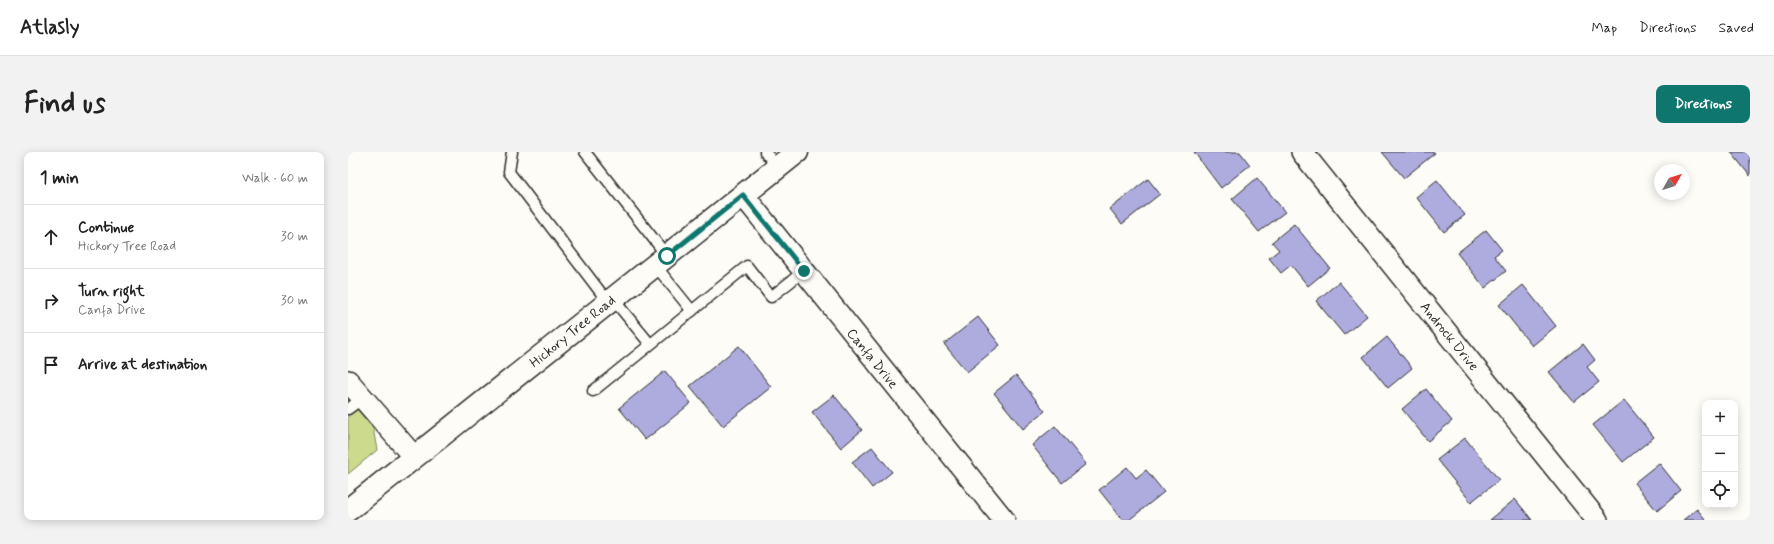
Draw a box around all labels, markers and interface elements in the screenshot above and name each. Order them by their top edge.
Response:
text: Atlasly [20,15,79,40]
text: Map [1591,19,1617,37]
text: Directions [1639,19,1697,37]
text: Saved [1719,19,1754,37]
button: Directions [1656,85,1750,123]
text: Find us [24,86,105,123]
north arrow [1654,164,1690,200]
text: 1 min [40,167,79,189]
text: Walk · 60 m [242,170,308,187]
text: Continue [78,218,134,238]
icon: ahead [40,226,62,248]
text: 30 m [281,228,308,245]
text: Hickory Tree Road [78,238,176,255]
route start [658,247,676,265]
route end [795,262,813,280]
text: Turn right [78,282,145,302]
icon: right [40,290,62,312]
text: 30 m [281,292,308,309]
street label: Hickory Tree Road [526,292,619,372]
street label: Androck Drive [1416,298,1483,375]
text: Canfa Drive [78,302,145,319]
street label: Canfa Drive [842,325,902,393]
icon: arrive [40,354,62,376]
text: Arrive at destination [78,355,207,375]
map controls [1702,400,1738,508]
button: + [1702,400,1738,436]
button: − [1702,436,1738,472]
button: locate [1702,472,1738,508]

